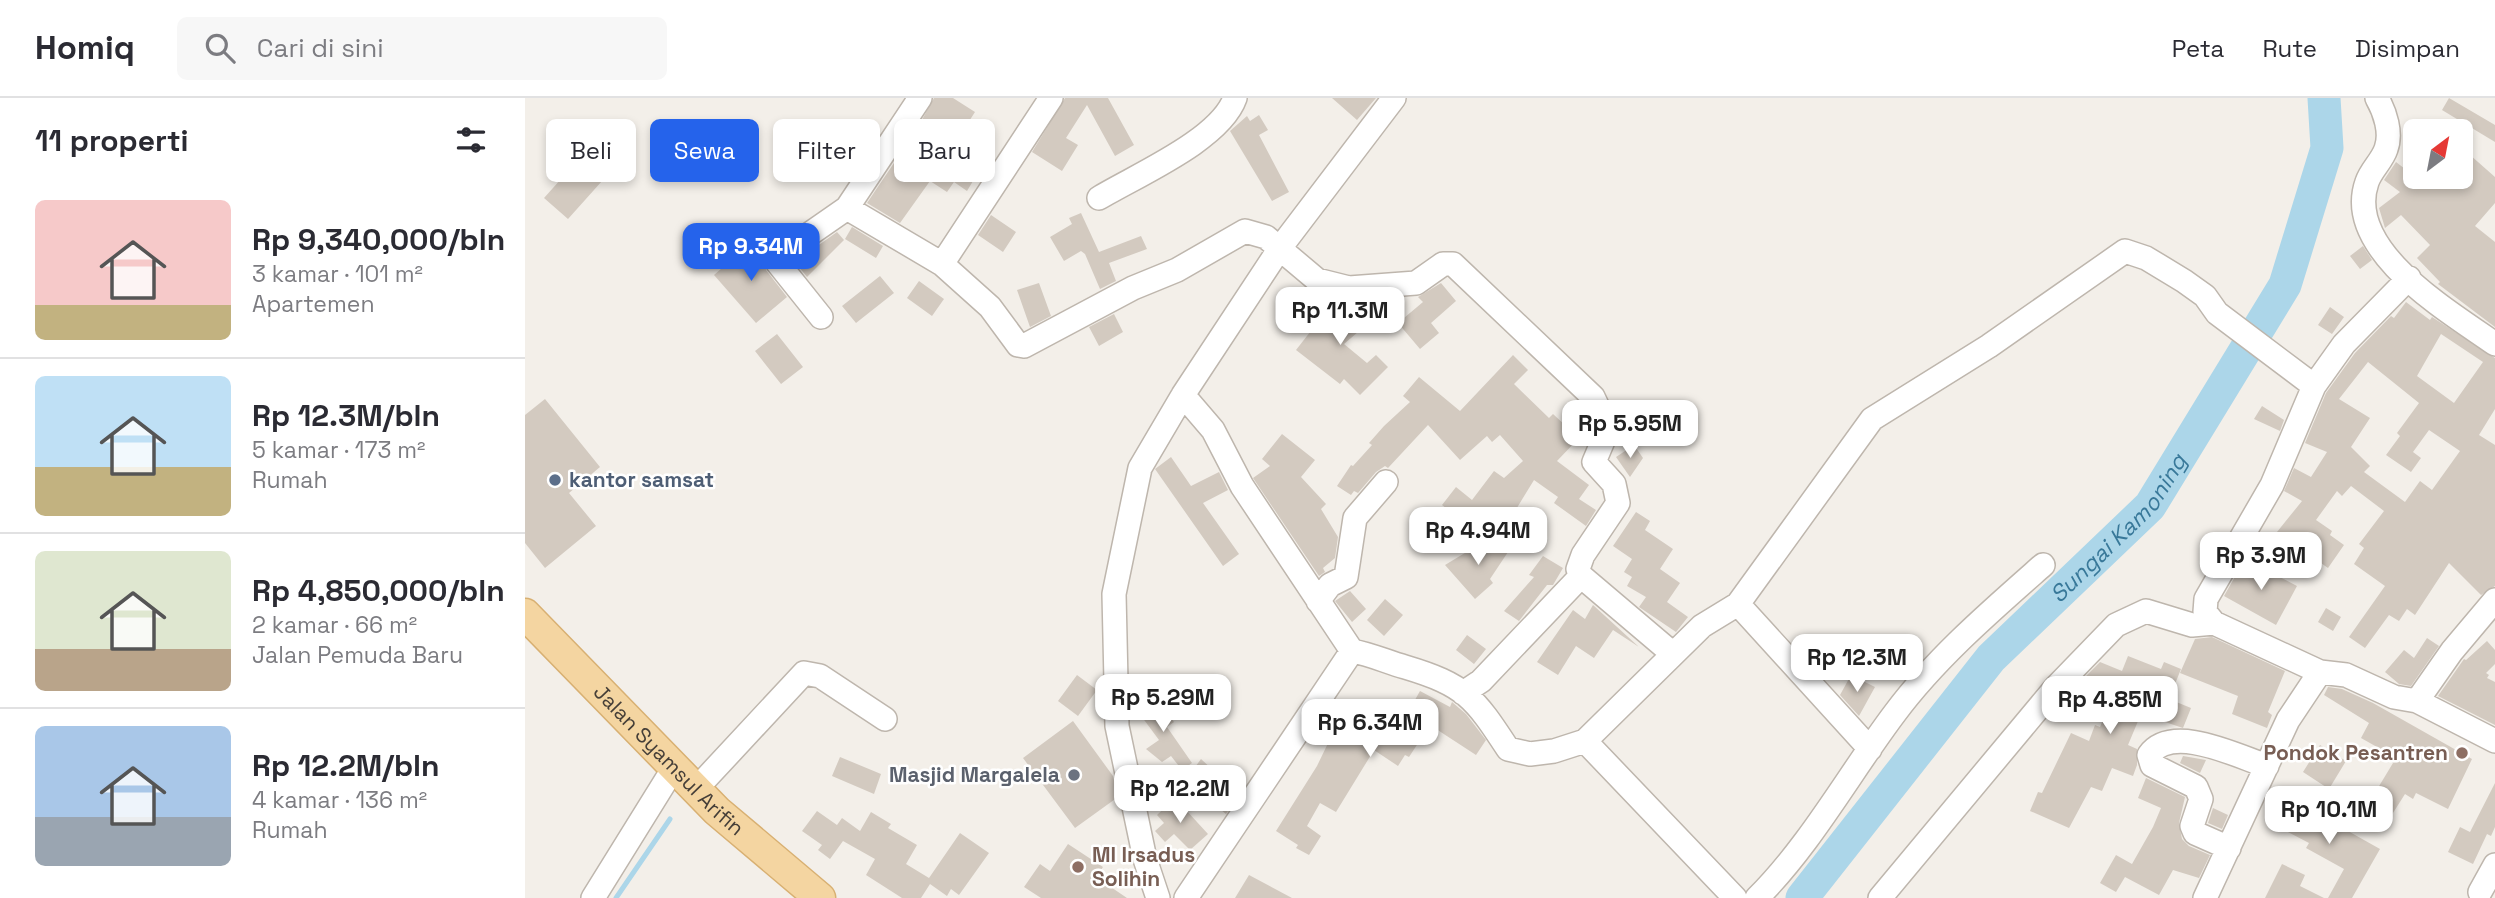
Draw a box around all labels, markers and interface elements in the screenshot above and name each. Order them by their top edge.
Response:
search box [177,17,667,80]
text: Homiq [35,27,135,69]
icon: search [201,29,239,67]
text: Cari di sini [257,31,384,65]
text: Peta [2172,33,2224,64]
text: Rute [2262,33,2317,64]
text: Disimpan [2355,33,2460,64]
chip: Beli [546,119,636,182]
chip: Sewa [650,119,759,182]
chip: Filter [773,119,880,182]
chip: Baru [894,119,995,182]
north arrow [2403,119,2473,189]
map controls [2403,119,2473,189]
text: 11 properti [35,121,189,160]
icon: filters [452,121,490,159]
text: Rp 9,340,000/bln [252,220,505,259]
pin: Rp 9.34M [679,223,823,283]
icon: home [91,228,175,312]
text: Rp 9.34M [699,231,803,261]
text: 3 kamar · 101 m² [252,259,423,289]
pin: Rp 11.3M [1268,288,1412,347]
text: Apartemen [252,289,374,319]
text: Rp 11.3M [1292,295,1388,325]
text: Rp 12.3M/bln [252,396,440,435]
pin: Rp 5.95M [1558,400,1702,460]
icon: home [91,404,175,488]
text: Rp 5.95M [1578,408,1682,438]
text: 5 kamar · 173 m² [252,435,425,465]
water label: Sungai Kamoning [2043,447,2194,609]
text: Rumah [252,465,328,495]
place label: kantor samsat [569,466,714,493]
marker: kantor samsat [547,472,563,488]
pin: Rp 4.94M [1406,508,1550,567]
text: Rp 4.94M [1425,515,1531,545]
pin: Rp 3.9M [2196,532,2326,592]
text: Rp 3.9M [2216,540,2306,570]
text: Rp 4,850,000/bln [252,571,505,610]
icon: home [91,579,175,663]
text: 2 kamar · 66 m² [252,610,417,640]
pin: Rp 12.3M [1785,634,1929,694]
text: Jalan Pemuda Baru [252,640,463,670]
text: Rp 12.3M [1807,642,1907,672]
pin: Rp 5.29M [1091,674,1235,734]
pin: Rp 4.85M [2038,676,2182,736]
street label: Jalan Syamsul Arifin [588,678,750,841]
text: Rp 5.29M [1111,682,1215,712]
text: Rp 4.85M [2058,684,2162,714]
pin: Rp 6.34M [1298,700,1442,759]
text: Rp 6.34M [1318,707,1422,737]
place label: Pondok Pesantren [2264,739,2448,766]
marker: Pondok Pesantren [2454,745,2470,761]
text: Rp 12.2M/bln [252,746,440,785]
icon: home [91,754,175,838]
place label: Masjid Margalela [889,761,1060,788]
pin: Rp 12.2M [1108,766,1252,825]
marker: Masjid Margalela [1066,767,1082,783]
text: Rp 12.2M [1130,773,1230,803]
text: 4 kamar · 136 m² [252,785,427,815]
pin: Rp 10.1M [2257,786,2401,846]
text: Rp 10.1M [2281,794,2377,824]
text: Rumah [252,815,328,845]
place label: MI Irsadus Solihin [1092,841,1195,892]
marker: MI Irsadus Solihin [1070,859,1086,875]

